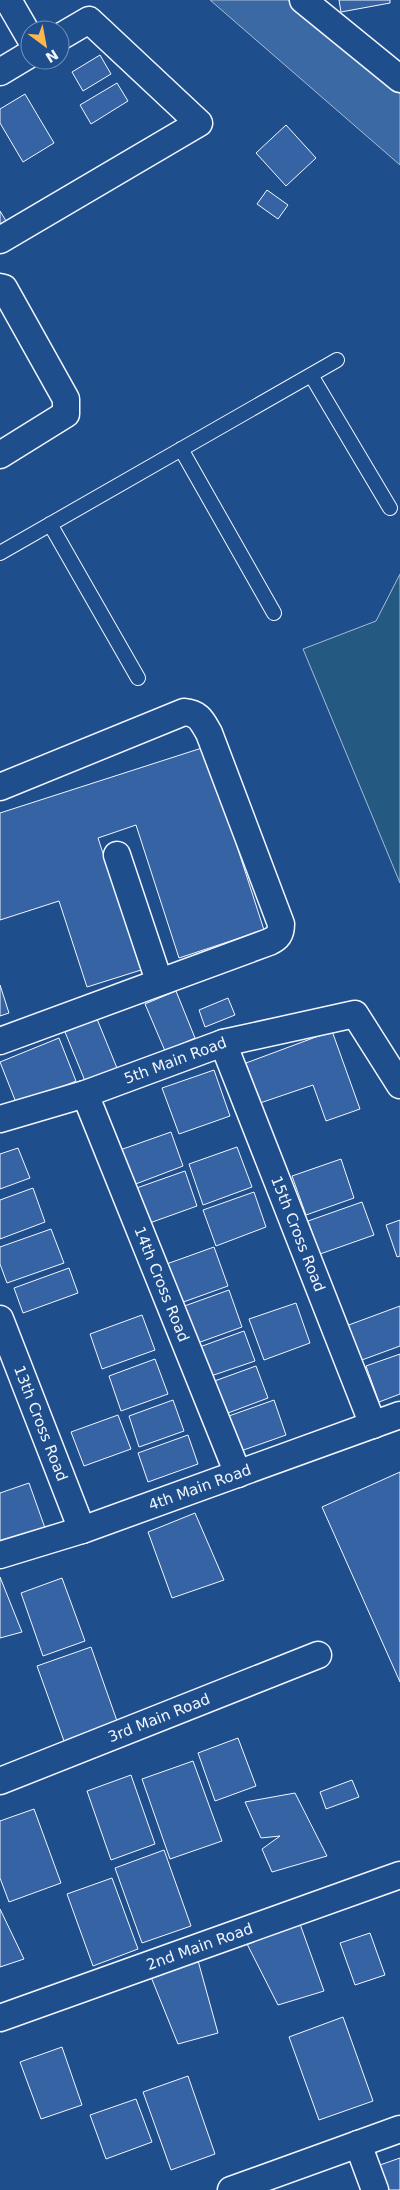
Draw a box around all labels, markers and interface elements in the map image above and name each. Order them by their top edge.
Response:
north arrow [20,20,70,70]
text: N [43,46,61,66]
street label: 5th Main Road [122,1033,229,1088]
street label: 15th Cross Road [267,1173,329,1294]
street label: 14th Cross Road [130,1224,193,1345]
street label: 13th Cross Road [10,1363,71,1484]
street label: 4th Main Road [146,1461,254,1514]
street label: 3rd Main Road [105,1690,213,1746]
street label: 2nd Main Road [144,1919,255,1974]

